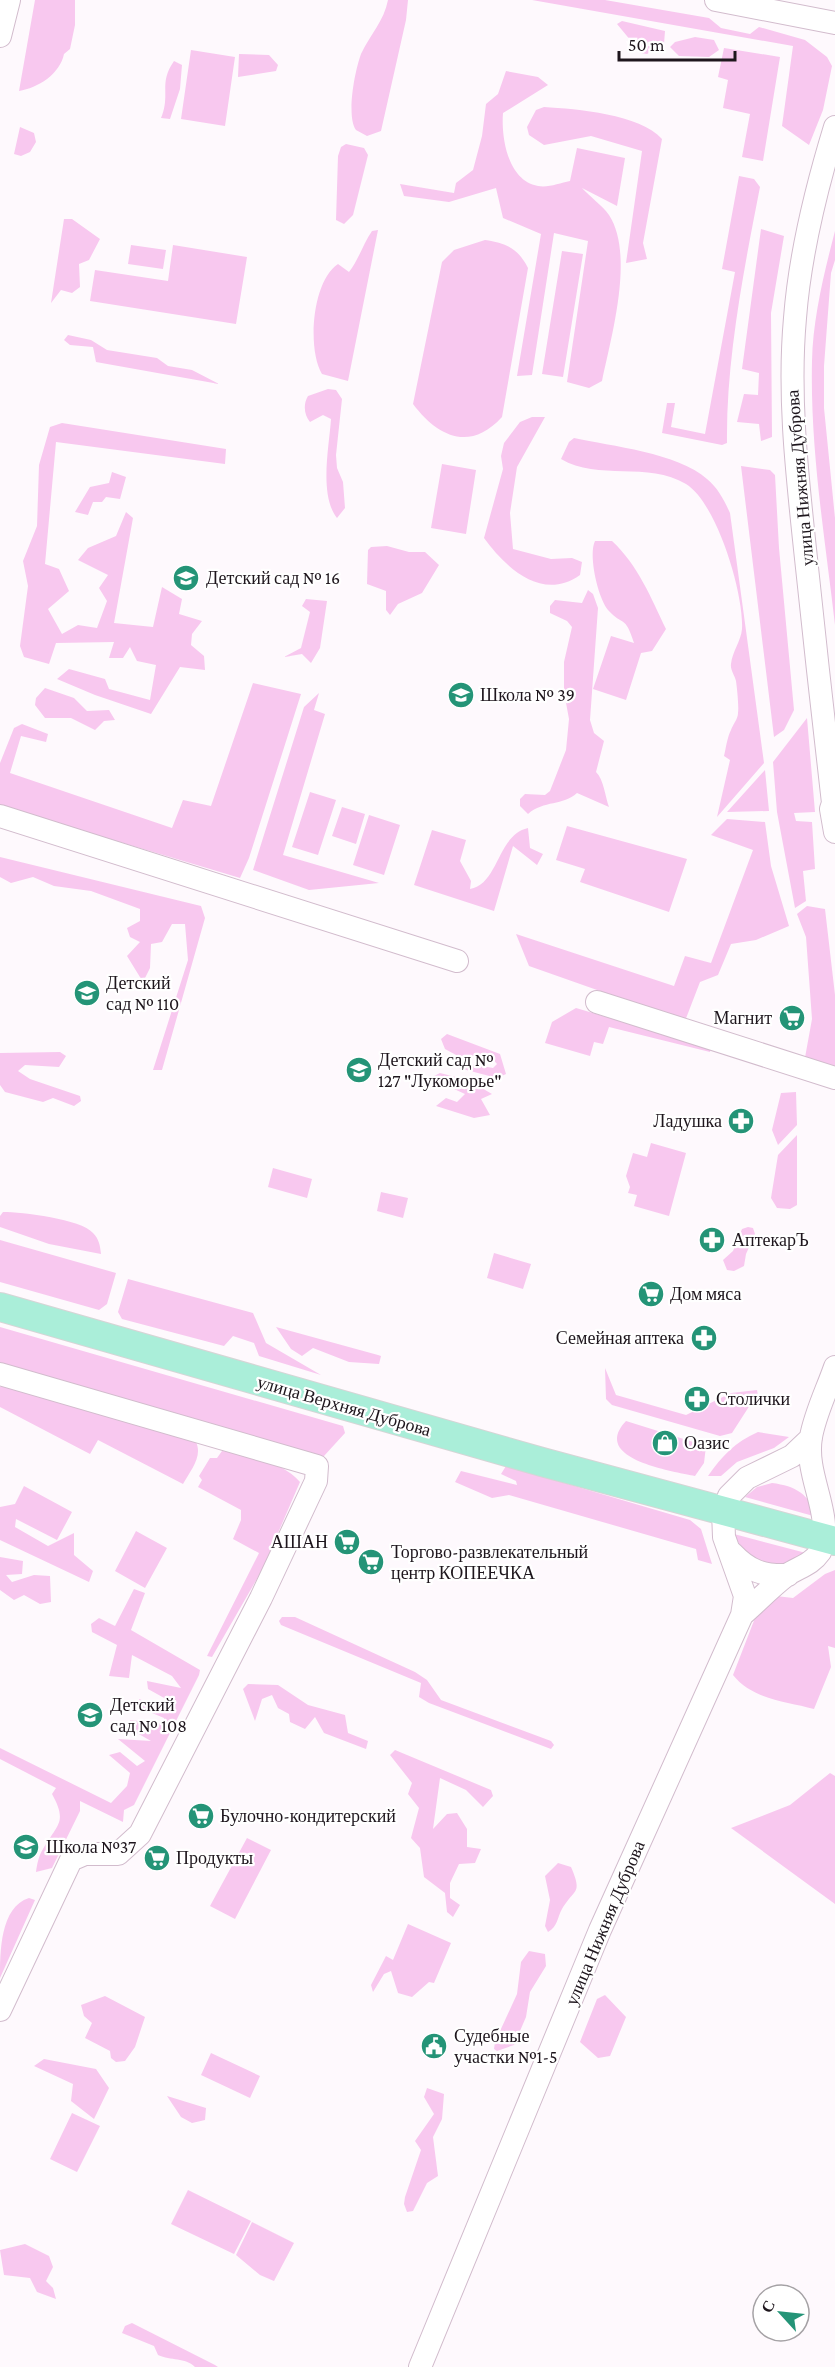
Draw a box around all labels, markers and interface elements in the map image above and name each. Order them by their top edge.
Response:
scale bar [619,24,734,62]
text: 50 m [628,35,665,55]
street label: улица Нижняя Дуброва [782,389,818,567]
school or university icon: Детский сад № 16 [171,563,201,593]
place label: Детский сад № 16 [206,568,340,588]
school or university icon: Школа № 39 [446,680,476,710]
place label: Школа № 39 [480,685,575,705]
place label: Детский сад № 110 [106,973,179,1014]
school or university icon: Детский сад № 110 [72,978,102,1008]
supermarket icon: Магнит [777,1003,807,1033]
place label: Магнит [713,1008,772,1028]
place label: Детский сад № 127 "Лукоморье" [378,1050,502,1091]
school or university icon: Детский сад № 127 "Лукоморье" [344,1055,374,1085]
pharmacy icon: Ладушка [726,1106,756,1136]
place label: Ладушка [653,1111,722,1131]
pharmacy icon: АптекарЪ [697,1225,727,1255]
place label: АптекарЪ [732,1230,809,1250]
supermarket icon: Дом мяса [636,1279,666,1309]
place label: Дом мяса [670,1284,742,1304]
pharmacy icon: Семейная аптека [689,1323,719,1353]
place label: Семейная аптека [556,1328,684,1348]
street label: улица Верхняя Дуброва [255,1372,433,1440]
pharmacy icon: Столички [682,1384,712,1414]
place label: Столички [716,1389,791,1409]
shop icon: Оазис [650,1428,680,1458]
place label: Оазис [684,1433,730,1453]
supermarket icon: АШАН [332,1527,362,1557]
place label: АШАН [271,1532,328,1552]
place label: Торгово-развлекательный центр КОПЕЕЧКА [391,1542,589,1583]
supermarket icon: Торгово-развлекательный центр КОПЕЕЧКА [356,1547,386,1577]
place label: Детский сад № 108 [110,1695,187,1736]
school or university icon: Детский сад № 108 [75,1700,105,1730]
supermarket icon: Булочно-кондитерский [186,1801,216,1831]
place label: Булочно-кондитерский [220,1806,396,1826]
school or university icon: Школа №37 [11,1832,41,1862]
place label: Школа №37 [46,1837,136,1857]
street label: улица Нижняя Дуброва [561,1838,649,2008]
supermarket icon: Продукты [142,1843,172,1873]
place label: Продукты [176,1848,253,1868]
place label: Судебные участки №1-5 [454,2026,557,2067]
public building icon: Судебные участки №1-5 [419,2031,449,2061]
north arrow [751,2283,811,2343]
text: С [758,2297,778,2315]

